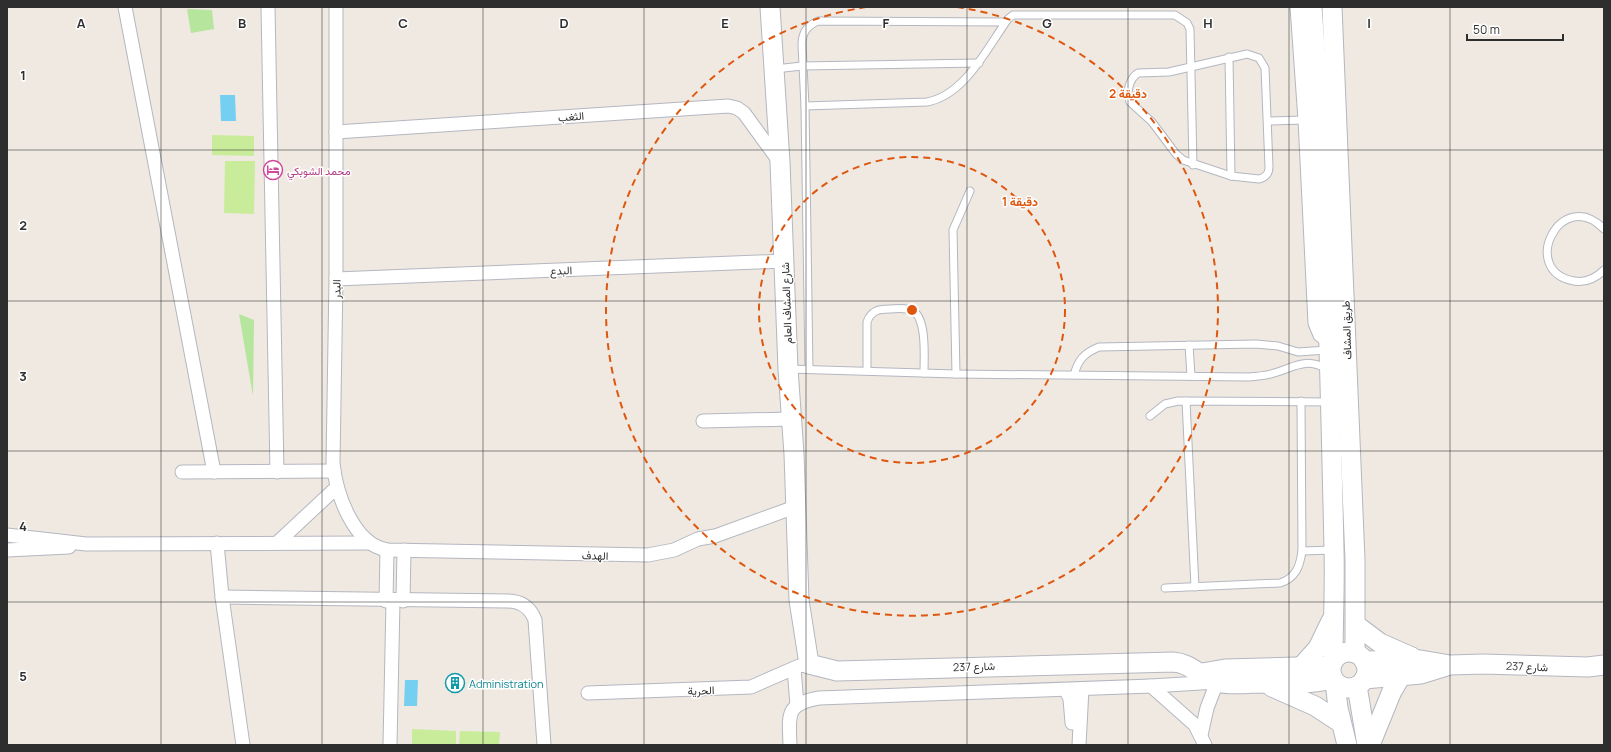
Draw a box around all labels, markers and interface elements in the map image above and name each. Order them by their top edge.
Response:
text: A [77,14,86,32]
text: B [238,14,246,32]
text: C [398,14,408,32]
text: D [559,14,569,32]
text: E [721,14,729,32]
text: F [883,14,890,32]
text: G [1042,14,1052,32]
text: H [1203,14,1213,32]
text: I [1367,14,1371,32]
scale bar [1467,16,1563,42]
text: 50 m [1473,21,1500,38]
text: 1 [20,66,26,84]
text: 2 دقيقة [1109,85,1147,102]
street label: الثغب [557,108,585,124]
hotel icon: محمد الشوبكي [262,159,284,181]
place label: محمد الشوبكي [287,163,351,181]
text: 1 دقيقة [1002,193,1038,210]
text: 2 [19,216,27,234]
street label: البدع [550,262,572,279]
street label: شارع المشاف العام [777,262,796,344]
street label: البدر [328,279,344,300]
street label: طريق المشاف [1337,300,1355,360]
centre of rings [905,303,919,317]
text: 3 [19,367,27,385]
text: 4 [19,517,27,535]
street label: الهدف [582,547,608,563]
street label: شارع 237 [953,658,996,675]
street label: شارع 237 [1506,658,1549,675]
text: 5 [19,667,27,685]
building icon: Administration [444,672,466,694]
place label: Administration [469,676,544,691]
street label: الحرية [687,682,715,698]

